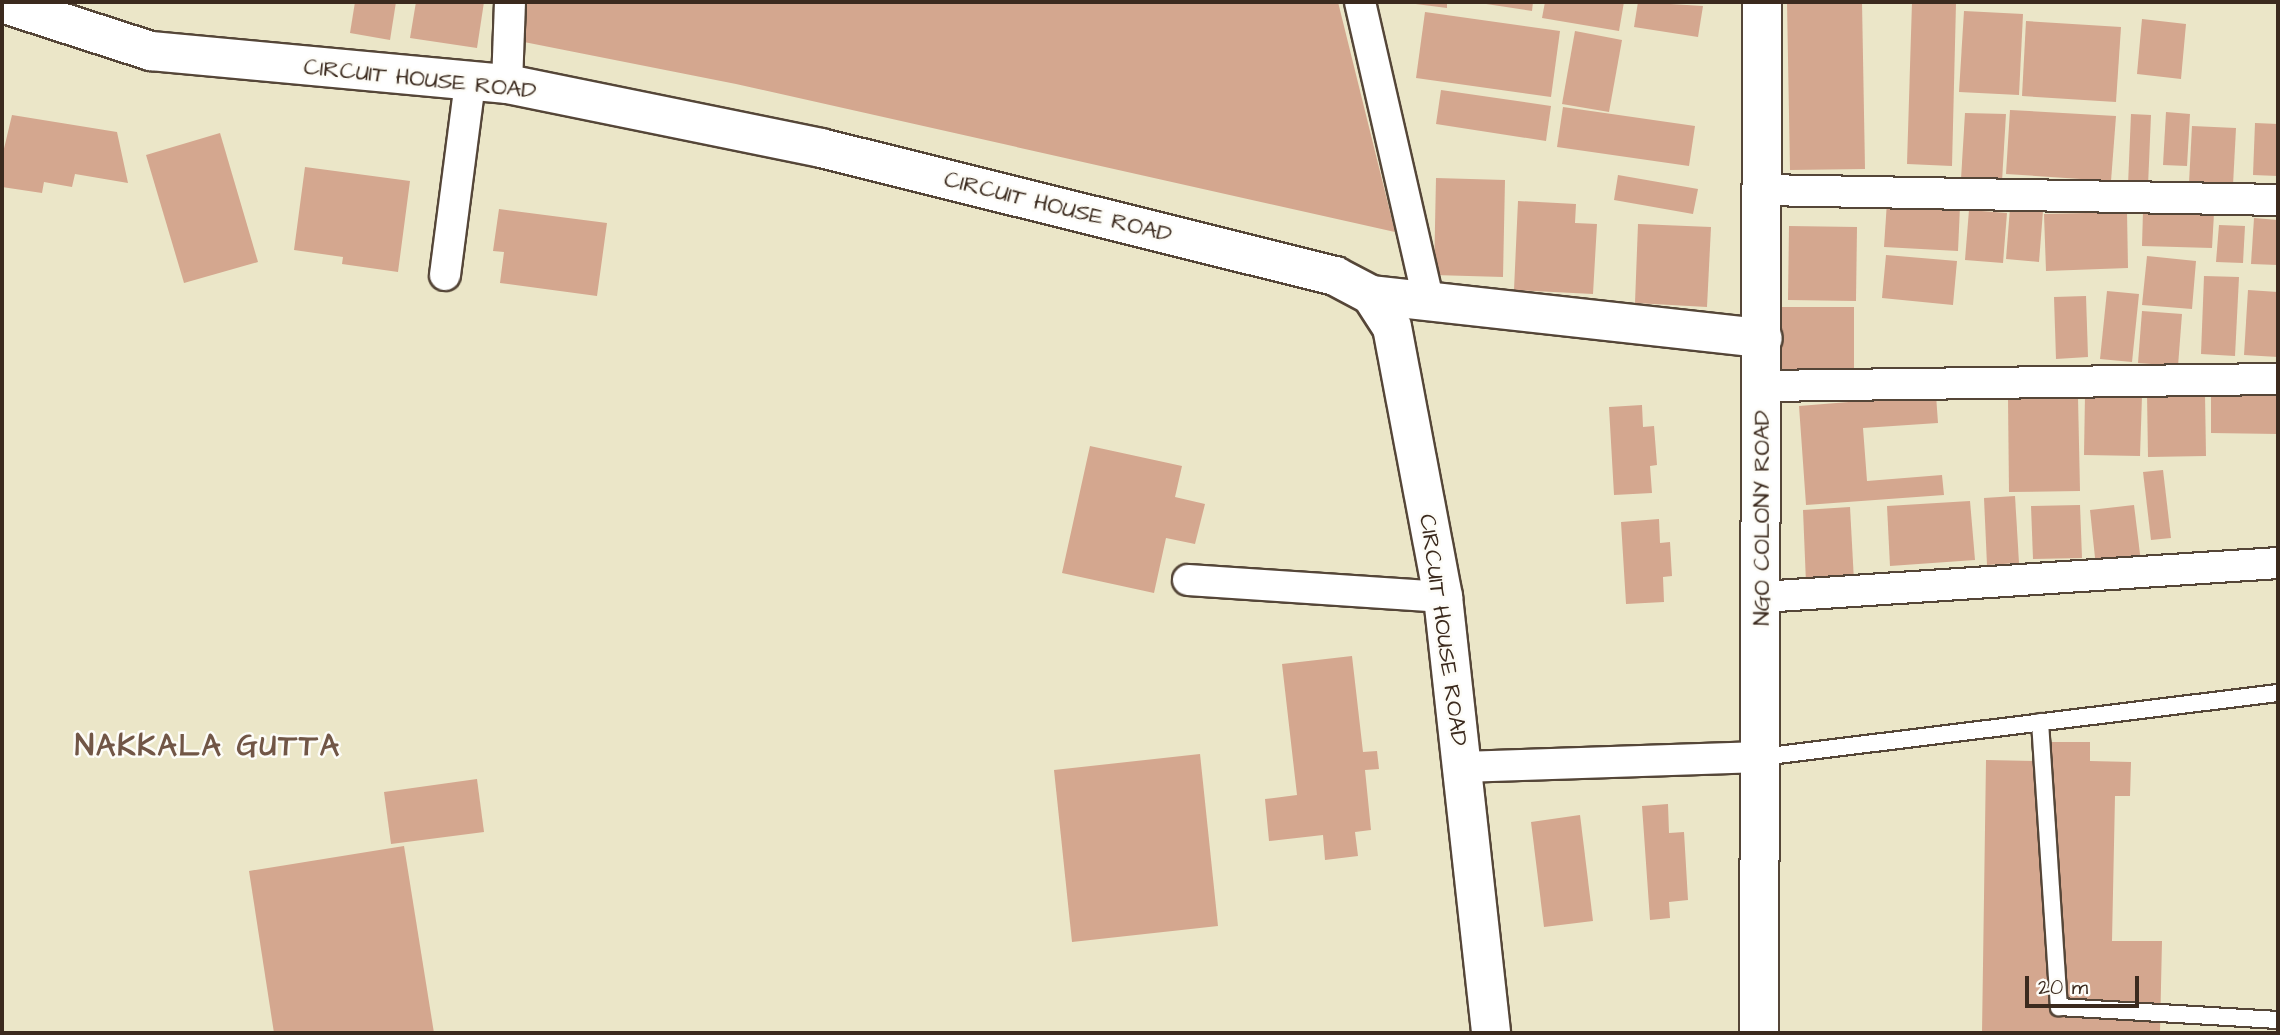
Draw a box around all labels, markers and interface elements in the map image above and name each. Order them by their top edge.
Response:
street label: CIRCUIT HOUSE ROAD [302,53,538,105]
street label: CIRCUIT HOUSE ROAD [941,165,1175,249]
street label: NGO COLONY ROAD [1748,410,1776,626]
street label: CIRCUIT HOUSE ROAD [1413,512,1473,748]
district label: NAKKALA GUTTA [77,728,339,764]
scale bar [2028,962,2142,1006]
text: 20 m [2038,973,2088,1002]

